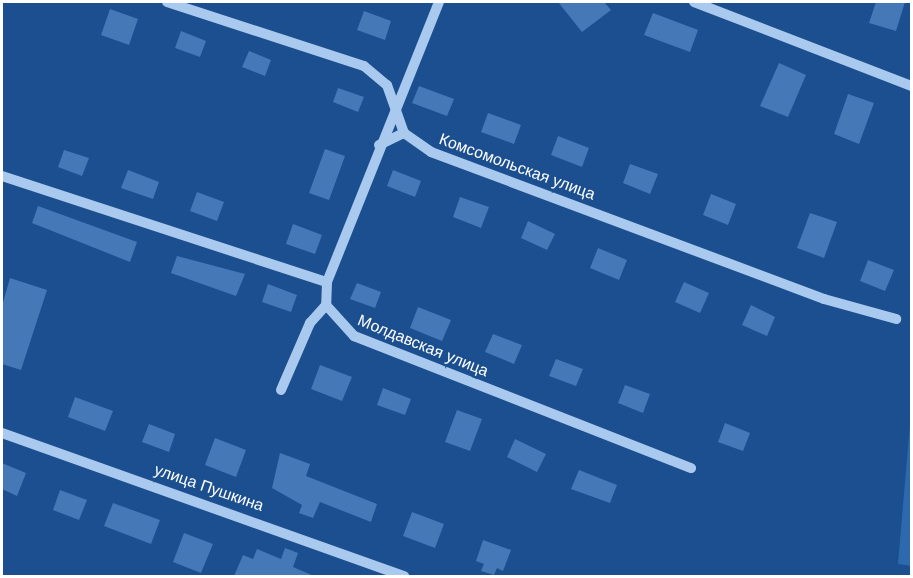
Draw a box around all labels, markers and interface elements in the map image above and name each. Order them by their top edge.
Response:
street label: Комсомольская улица [436,130,598,204]
street label: Молдавская улица [355,311,491,381]
street label: улица Пушкина [152,460,266,516]

